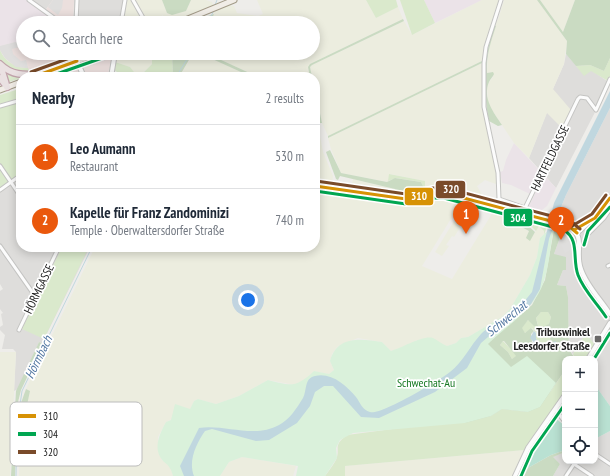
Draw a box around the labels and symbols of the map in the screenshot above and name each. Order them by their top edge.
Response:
street label: HARTFELDGASSE [527,123,572,193]
line badge: 320 [435,180,466,199]
text: 320 [443,182,459,196]
line badge: 310 [404,187,434,206]
text: 310 [411,189,427,203]
pin: 1 [453,201,479,234]
pin: 2 [548,207,574,240]
line badge: 304 [503,208,533,227]
text: 304 [510,211,527,225]
street label: HÖRMGASSE [20,261,57,316]
your location [238,290,258,310]
water label: Schwechat [482,296,531,340]
place label: Tribuswinkel Leesdorfer Straße [513,324,590,353]
water label: Hörmbach [21,332,57,382]
marker: Tribuswinkel Leesdorfer Straße [593,334,603,344]
park label: Schwechat-Au [397,375,455,390]
legend [10,402,142,466]
text: 310 [43,409,58,423]
text: 304 [43,427,58,441]
text: 320 [43,445,58,459]

